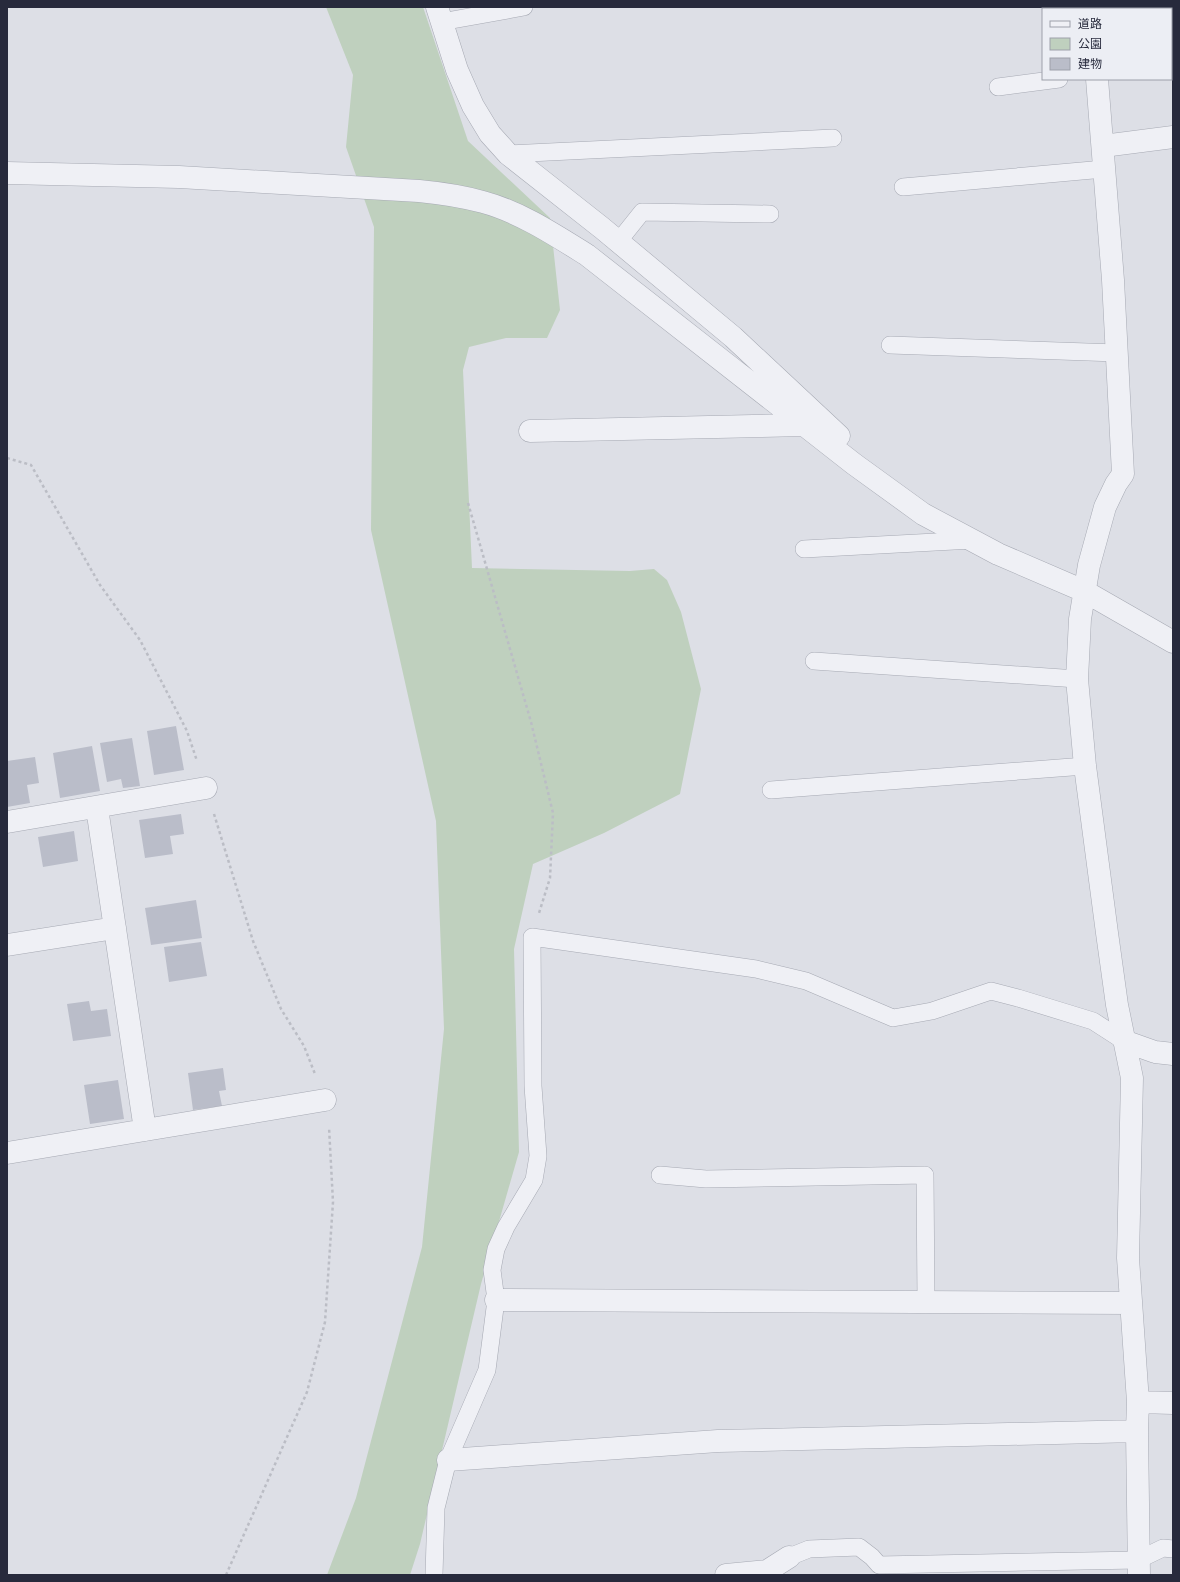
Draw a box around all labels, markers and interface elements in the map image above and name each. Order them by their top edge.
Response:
legend [1042,8,1172,80]
text: 道路 [1078,16,1102,30]
text: 公園 [1078,36,1102,50]
text: 建物 [1078,56,1102,70]

